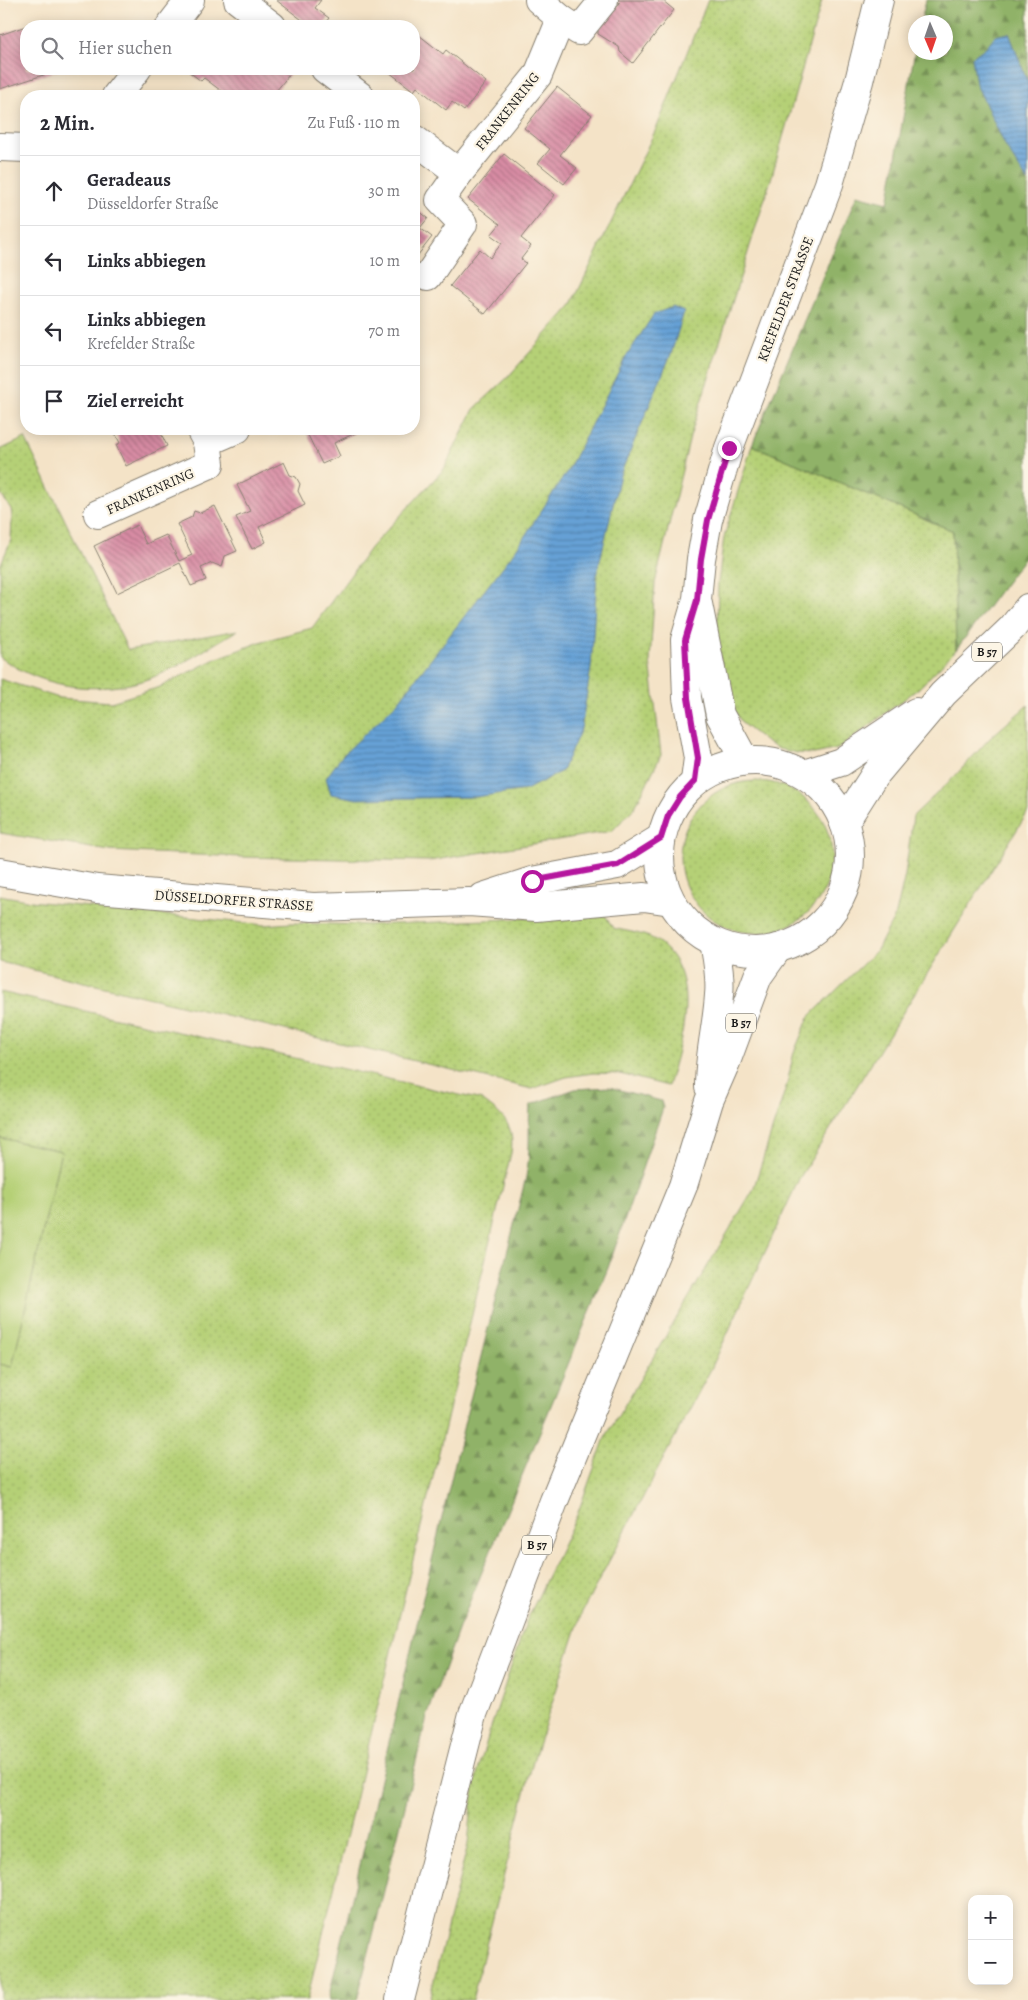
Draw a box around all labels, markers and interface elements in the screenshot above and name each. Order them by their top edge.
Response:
north arrow [908,15,953,60]
search box [20,20,420,75]
icon: search [38,34,66,62]
text: Hier suchen [78,35,172,61]
street label: FRANKENRING [471,68,544,154]
text: 2 Min. [40,109,95,137]
text: Zu Fuß · 110 m [307,112,400,134]
text: Geradeaus [87,167,171,193]
icon: ahead [40,177,68,205]
text: 30 m [368,180,400,202]
text: Düsseldorfer Straße [87,193,219,215]
street label: KREFELDER STRASSE [753,234,818,364]
icon: left [40,247,68,275]
text: Links abbiegen [87,248,206,274]
text: 10 m [370,250,400,272]
text: Links abbiegen [87,307,206,333]
icon: left [40,317,68,345]
text: 70 m [368,320,400,342]
text: Krefelder Straße [87,333,195,355]
icon: arrive [40,387,68,415]
text: Ziel erreicht [87,388,184,414]
route end [718,437,741,460]
street label: FRANKENRING [103,464,197,519]
road number: B 57 [972,642,1002,662]
route start [521,870,544,893]
street label: DÜSSELDORFER STRASSE [154,885,314,916]
road number: B 57 [726,1014,756,1032]
road number: B 57 [522,1536,552,1554]
map controls [968,1895,1013,1985]
button: + [968,1895,1013,1940]
button: − [968,1940,1013,1985]

